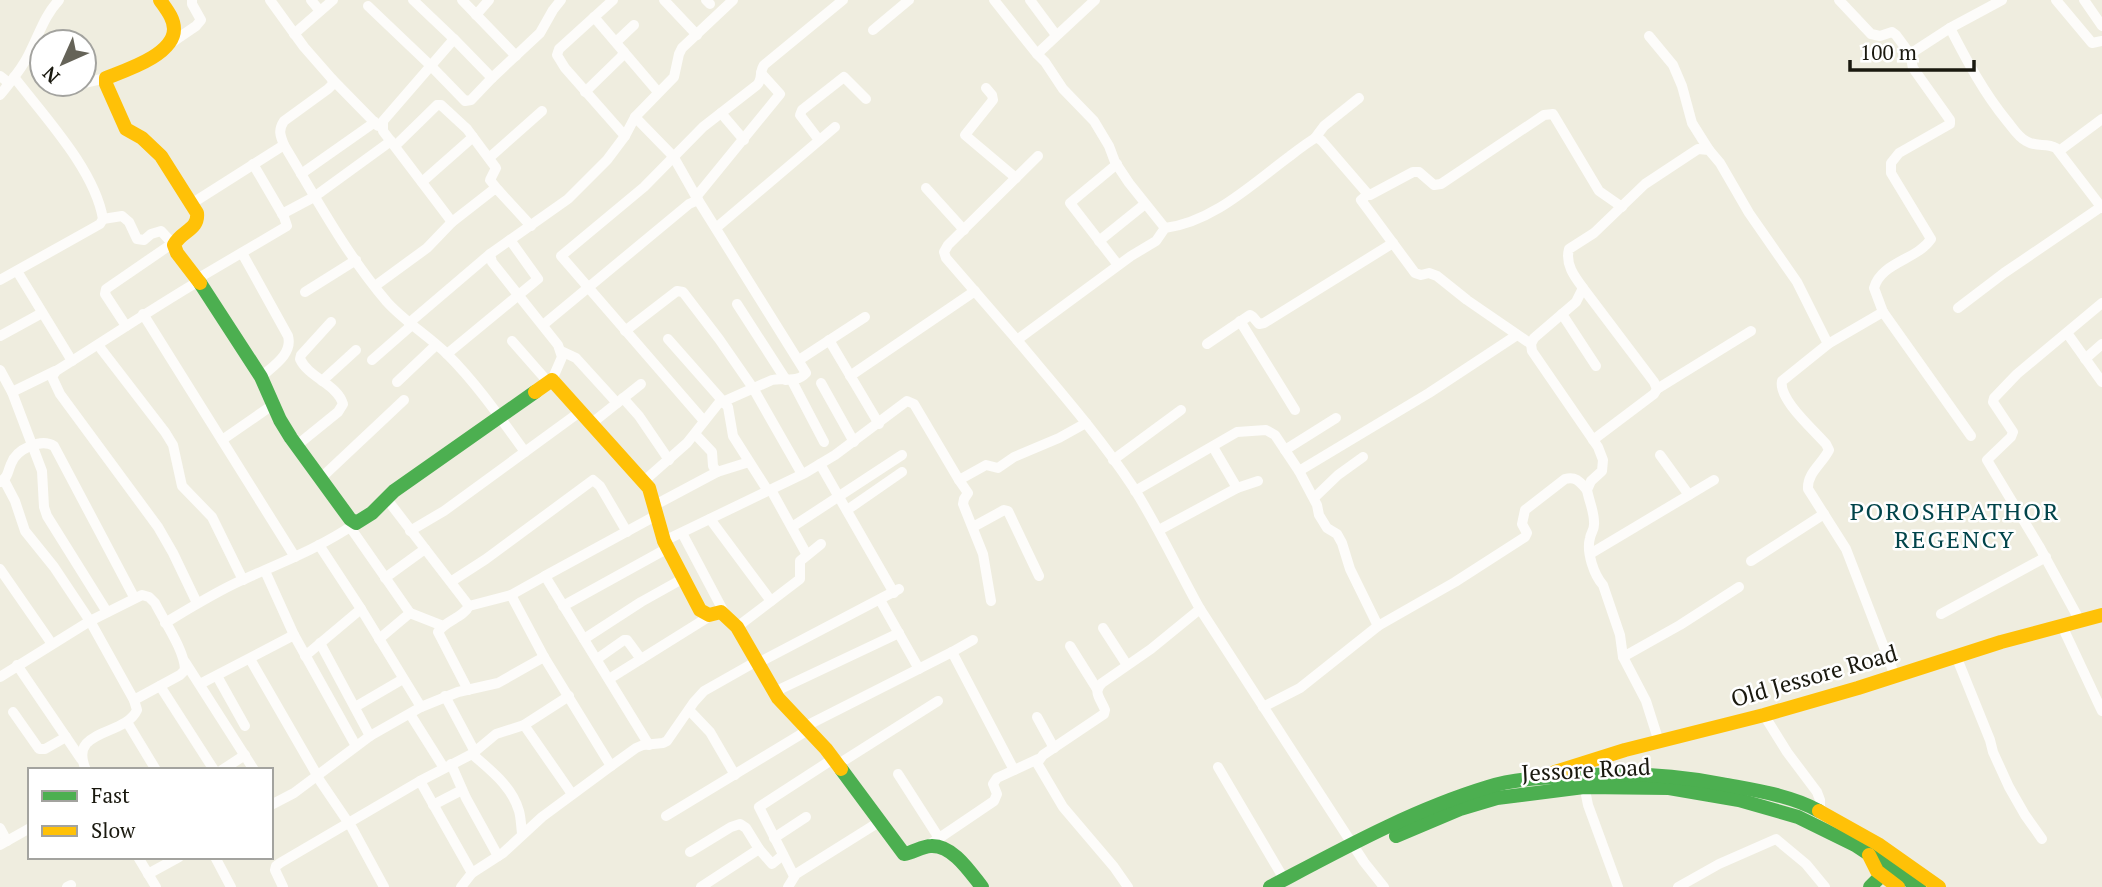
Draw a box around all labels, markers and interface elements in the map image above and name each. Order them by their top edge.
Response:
north arrow [28,28,98,98]
scale bar [1850,28,1974,72]
text: 100 m [1860,38,1917,66]
text: N [36,61,65,89]
district label: POROSHPATHOR REGENCY [1850,495,2060,555]
street label: Old Jessore Road [1727,637,1901,714]
street label: Jessore Road [1521,751,1652,788]
legend [28,768,273,859]
text: Fast [91,781,130,809]
text: Slow [91,816,136,844]

